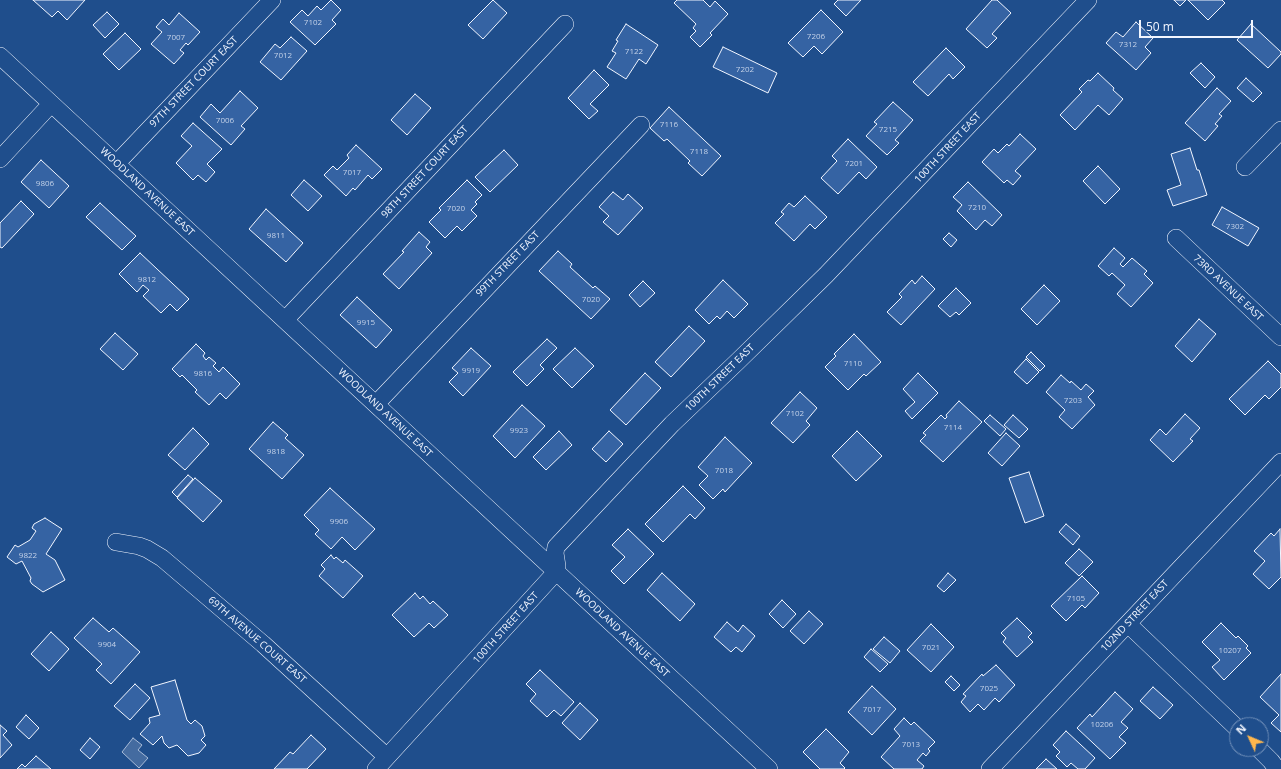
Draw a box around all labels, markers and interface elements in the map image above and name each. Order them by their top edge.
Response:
scale bar [1141,12,1255,38]
house number: 7102 [304,18,322,28]
text: 50 m [1146,18,1174,35]
house number: 7206 [807,32,825,42]
house number: 7007 [167,33,185,43]
street label: 97TH STREET COURT EAST [147,34,241,130]
house number: 7312 [1119,40,1137,50]
house number: 7122 [625,47,643,57]
house number: 7012 [274,51,292,61]
house number: 7202 [736,65,754,75]
street label: 100TH STREET EAST [912,110,984,186]
house number: 7006 [216,116,234,126]
house number: 7116 [660,120,678,130]
street label: 98TH STREET COURT EAST [379,123,471,221]
house number: 7215 [879,125,897,135]
street label: WOODLAND AVENUE EAST [97,145,197,239]
house number: 7118 [690,147,708,157]
house number: 7201 [845,159,863,169]
house number: 7017 [343,168,361,178]
house number: 9806 [36,179,54,189]
house number: 7210 [968,203,986,213]
house number: 7020 [447,204,465,214]
house number: 7302 [1226,222,1244,232]
street label: 99TH STREET EAST [474,229,542,299]
house number: 9811 [267,231,285,241]
street label: 73RD AVENUE EAST [1191,253,1265,323]
house number: 9812 [138,275,156,285]
house number: 7020 [582,295,600,305]
house number: 9915 [357,318,375,328]
street label: 100TH STREET EAST [683,342,757,414]
house number: 7110 [844,359,862,369]
street label: WOODLAND AVENUE EAST [335,366,435,460]
house number: 9919 [462,366,480,376]
house number: 9816 [194,369,212,379]
house number: 7203 [1064,396,1082,406]
house number: 7102 [786,409,804,419]
house number: 7114 [944,423,962,433]
house number: 9923 [510,426,528,436]
house number: 9818 [267,447,285,457]
house number: 7018 [715,466,733,476]
house number: 9906 [330,517,348,527]
house number: 9822 [19,551,37,561]
street label: 102ND STREET EAST [1099,578,1171,654]
street label: WOODLAND AVENUE EAST [572,586,672,680]
street label: 100TH STREET EAST [471,590,541,666]
street label: 69TH AVENUE COURT EAST [205,594,309,686]
house number: 7105 [1067,594,1085,604]
house number: 9904 [98,640,116,650]
house number: 7021 [922,643,940,653]
house number: 10207 [1219,646,1241,656]
house number: 7025 [980,684,998,694]
house number: 7017 [863,705,881,715]
north arrow [1229,717,1269,757]
house number: 10206 [1091,720,1113,730]
text: N [1232,721,1249,737]
house number: 7013 [902,740,920,750]

